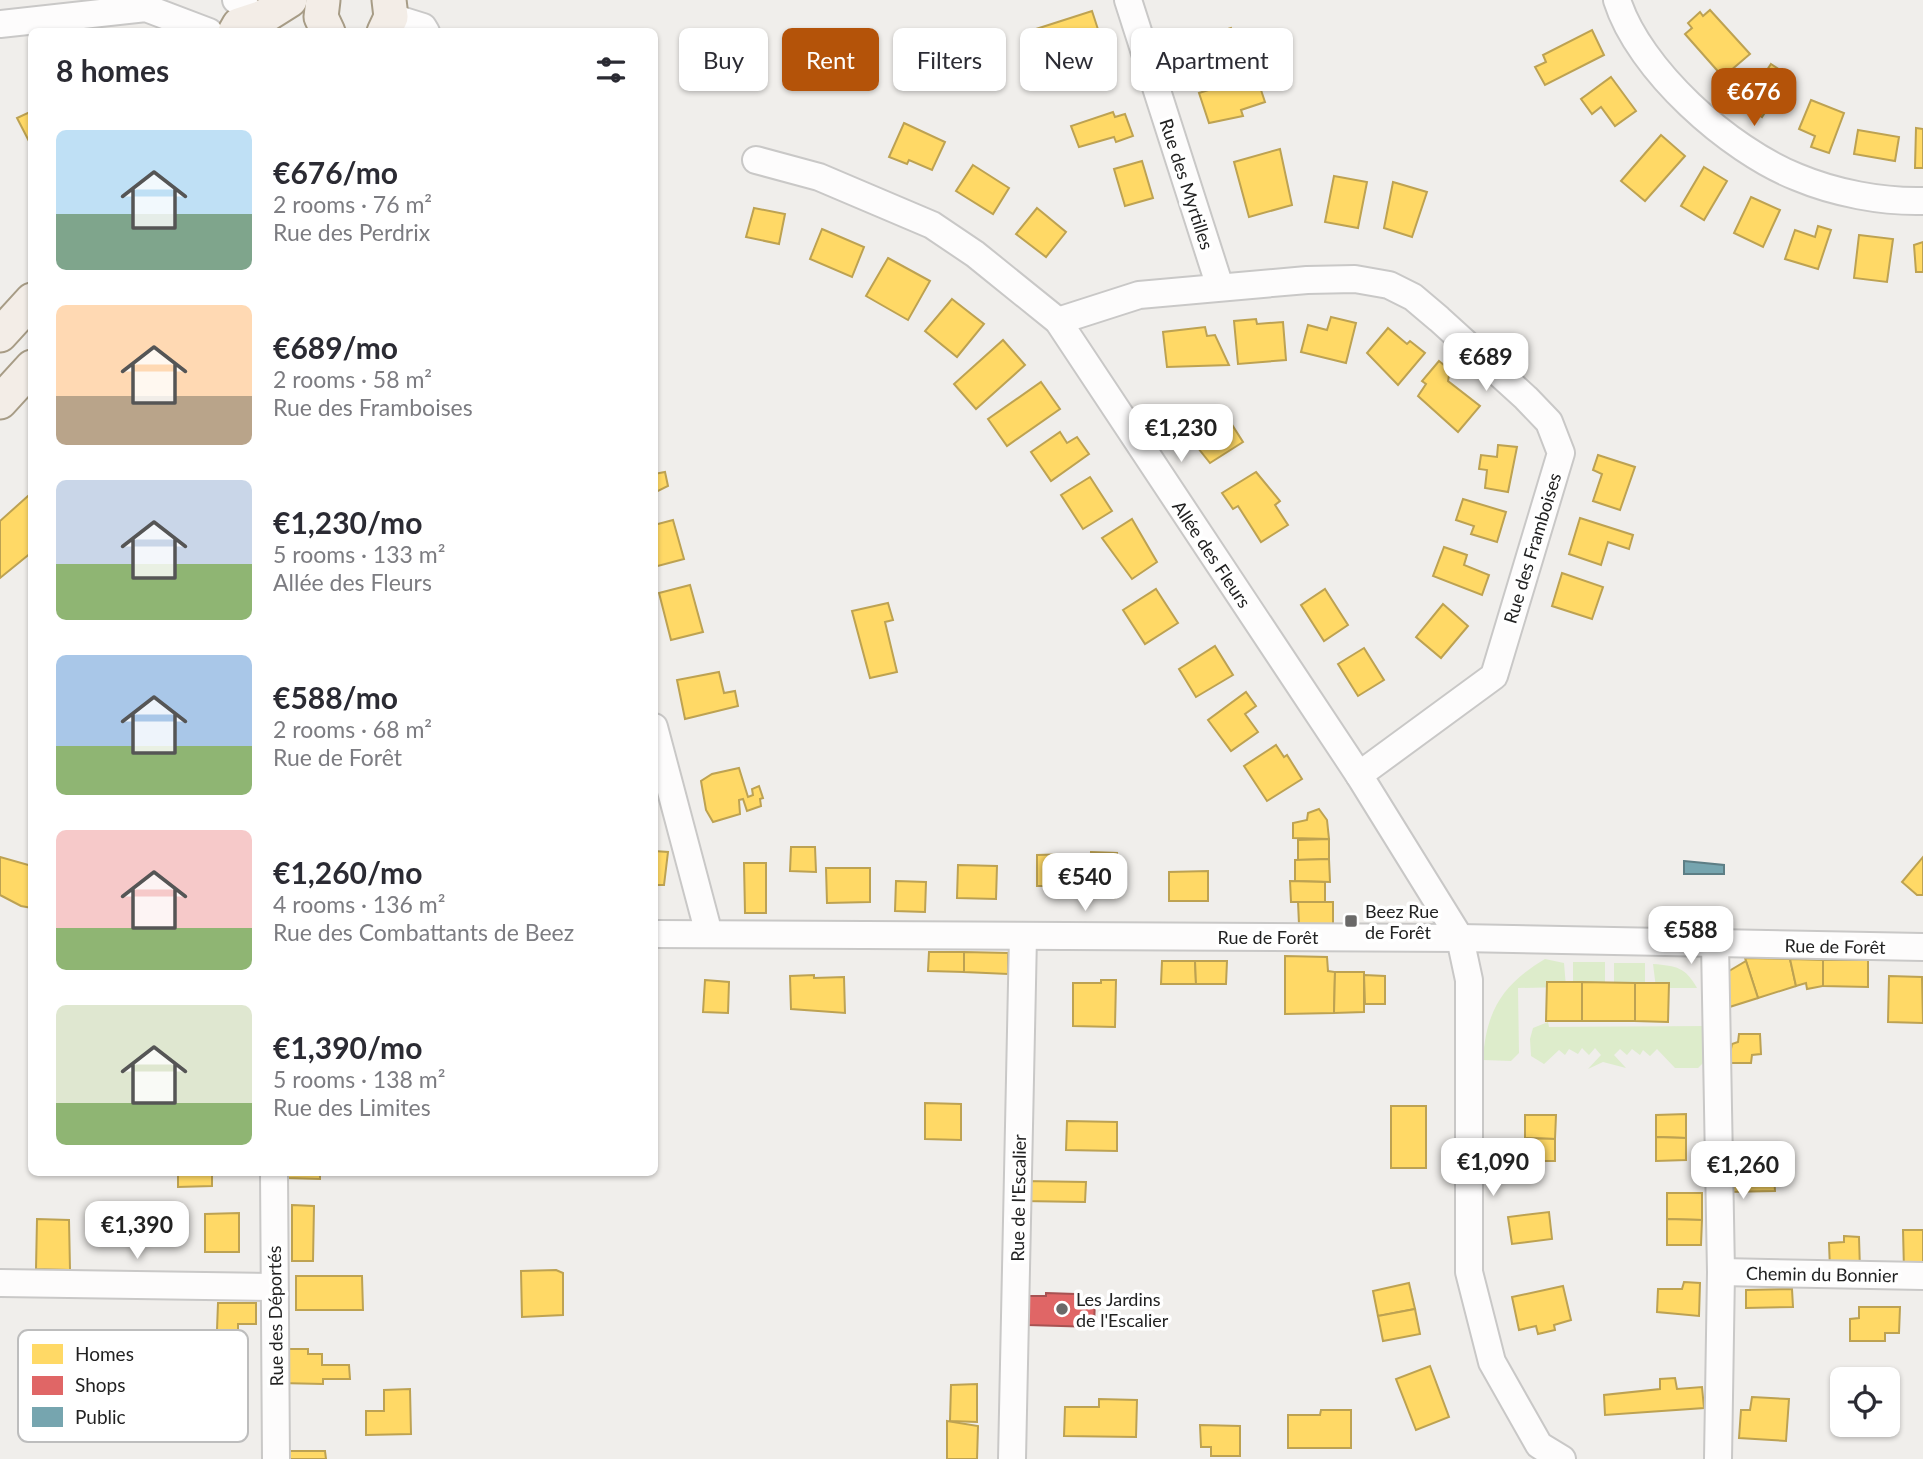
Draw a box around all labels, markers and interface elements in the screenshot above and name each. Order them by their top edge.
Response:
chip: Buy [679,28,768,91]
chip: Rent [782,28,879,91]
chip: Filters [893,28,1006,91]
chip: New [1020,28,1117,91]
chip: Apartment [1131,28,1293,91]
icon: filters [592,51,630,89]
text: 8 homes [56,52,169,88]
pin: €676 [1713,68,1795,128]
text: €676 [1727,77,1781,105]
street label: Rue des Myrtilles [1155,116,1219,252]
text: €676/mo [273,154,398,190]
icon: home [112,158,196,242]
text: 2 rooms · 76 m² [273,190,432,218]
text: Rue des Perdrix [273,218,430,246]
text: €689/mo [273,329,398,365]
icon: home [112,333,196,417]
pin: €689 [1445,334,1527,393]
text: €689 [1459,342,1513,370]
text: 2 rooms · 58 m² [273,365,432,393]
text: Rue des Framboises [273,393,473,421]
pin: €1,230 [1124,405,1238,464]
text: €1,230 [1145,413,1217,441]
street label: Rue des Framboises [1499,470,1565,626]
street label: Allée des Fleurs [1168,496,1256,612]
text: €1,230/mo [273,504,422,540]
icon: home [112,508,196,592]
text: 5 rooms · 133 m² [273,540,445,568]
text: Allée des Fleurs [273,568,432,596]
text: €588/mo [273,679,398,715]
icon: home [112,683,196,767]
text: 2 rooms · 68 m² [273,715,432,743]
text: Rue de Forêt [273,743,402,771]
pin: €540 [1044,853,1126,913]
text: €1,260/mo [273,854,422,890]
icon: home [112,858,196,942]
text: €540 [1058,862,1112,890]
text: 4 rooms · 136 m² [273,890,445,918]
place label: Beez Rue de Forêt [1365,900,1439,943]
pin: €588 [1650,906,1732,966]
marker: Beez Rue de Forêt [1343,913,1359,929]
text: €588 [1664,915,1718,943]
text: Rue des Combattants de Beez [273,918,574,946]
street label: Rue de Forêt [1218,926,1319,948]
street label: Rue de Forêt [1784,934,1886,958]
text: €1,390/mo [273,1029,422,1065]
icon: home [112,1033,196,1117]
text: 5 rooms · 138 m² [273,1065,445,1093]
text: Rue des Limites [273,1093,431,1121]
street label: Rue de l'Escalier [1006,1134,1030,1262]
pin: €1,090 [1436,1138,1550,1198]
pin: €1,260 [1686,1142,1800,1201]
text: €1,090 [1457,1147,1529,1175]
text: €1,260 [1707,1150,1779,1178]
pin: €1,390 [80,1202,194,1261]
text: €1,390 [101,1210,173,1238]
street label: Rue des Déportés [263,1245,287,1387]
street label: Chemin du Bonnier [1746,1262,1899,1286]
place label: Les Jardins de l'Escalier [1076,1288,1169,1331]
marker: Les Jardins de l'Escalier [1054,1301,1070,1317]
legend [18,1330,248,1442]
text: Homes [75,1342,134,1365]
map controls [1830,1367,1900,1437]
button: locate [1830,1367,1900,1437]
text: Shops [75,1373,125,1396]
text: Public [75,1405,126,1428]

